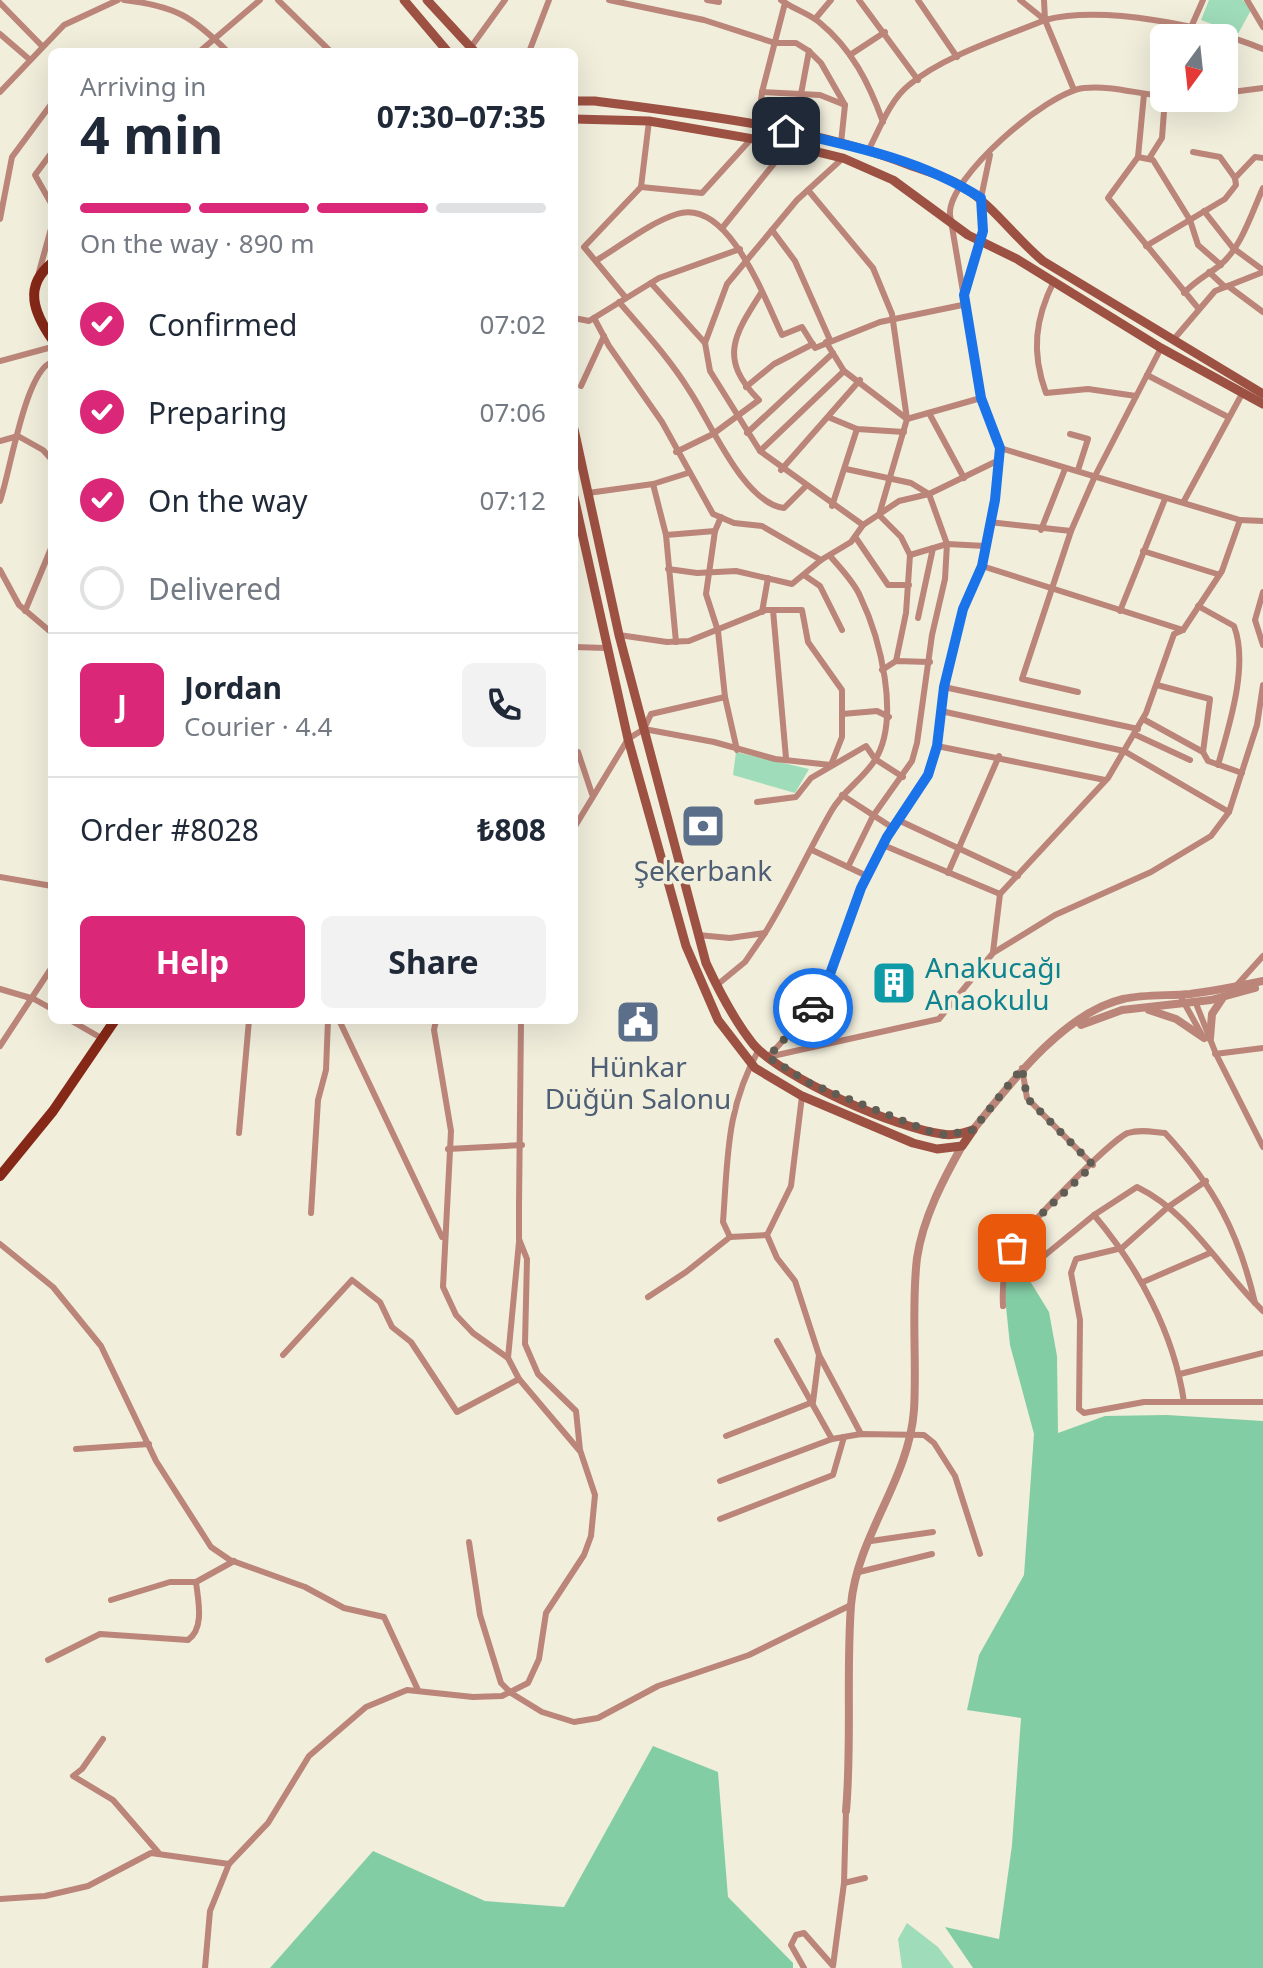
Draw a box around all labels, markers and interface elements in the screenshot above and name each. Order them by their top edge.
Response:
north arrow [1150,24,1238,112]
map controls [1150,24,1238,112]
text: Arriving in [80,68,206,104]
text: 07:30–07:35 [377,96,546,137]
pin [752,97,820,165]
text: 4 min [80,98,223,169]
icon: home [764,109,808,153]
text: On the way · 890 m [80,225,314,261]
icon: check [80,302,124,346]
text: Confirmed [148,304,298,345]
text: 07:02 [480,306,546,342]
icon: check [80,390,124,434]
text: Preparing [148,392,287,433]
text: 07:06 [480,394,546,430]
icon: check [80,478,124,522]
text: On the way [148,480,308,521]
text: 07:12 [480,482,546,518]
text: Delivered [148,568,282,609]
button: phone [462,663,546,747]
text: Jordan [184,667,282,708]
text: J [117,685,127,726]
text: Courier · 4.4 [184,708,332,744]
bank icon: Şekerbank [679,802,727,850]
text: Order #8028 [80,809,259,850]
text: ₺808 [477,809,546,850]
place label: Şekerbank [634,851,772,889]
button: Help [80,916,305,1008]
button: Share [321,916,546,1008]
place label: Anakucağı Anaokulu [925,948,1062,1018]
building icon: Anakucağı Anaokulu [870,959,918,1007]
courier [773,968,853,1048]
icon: car [791,986,835,1030]
public building icon: Hünkar Düğün Salonu [614,998,662,1046]
place label: Hünkar Düğün Salonu [545,1047,731,1117]
pin [978,1214,1046,1282]
icon: bag [990,1226,1034,1270]

